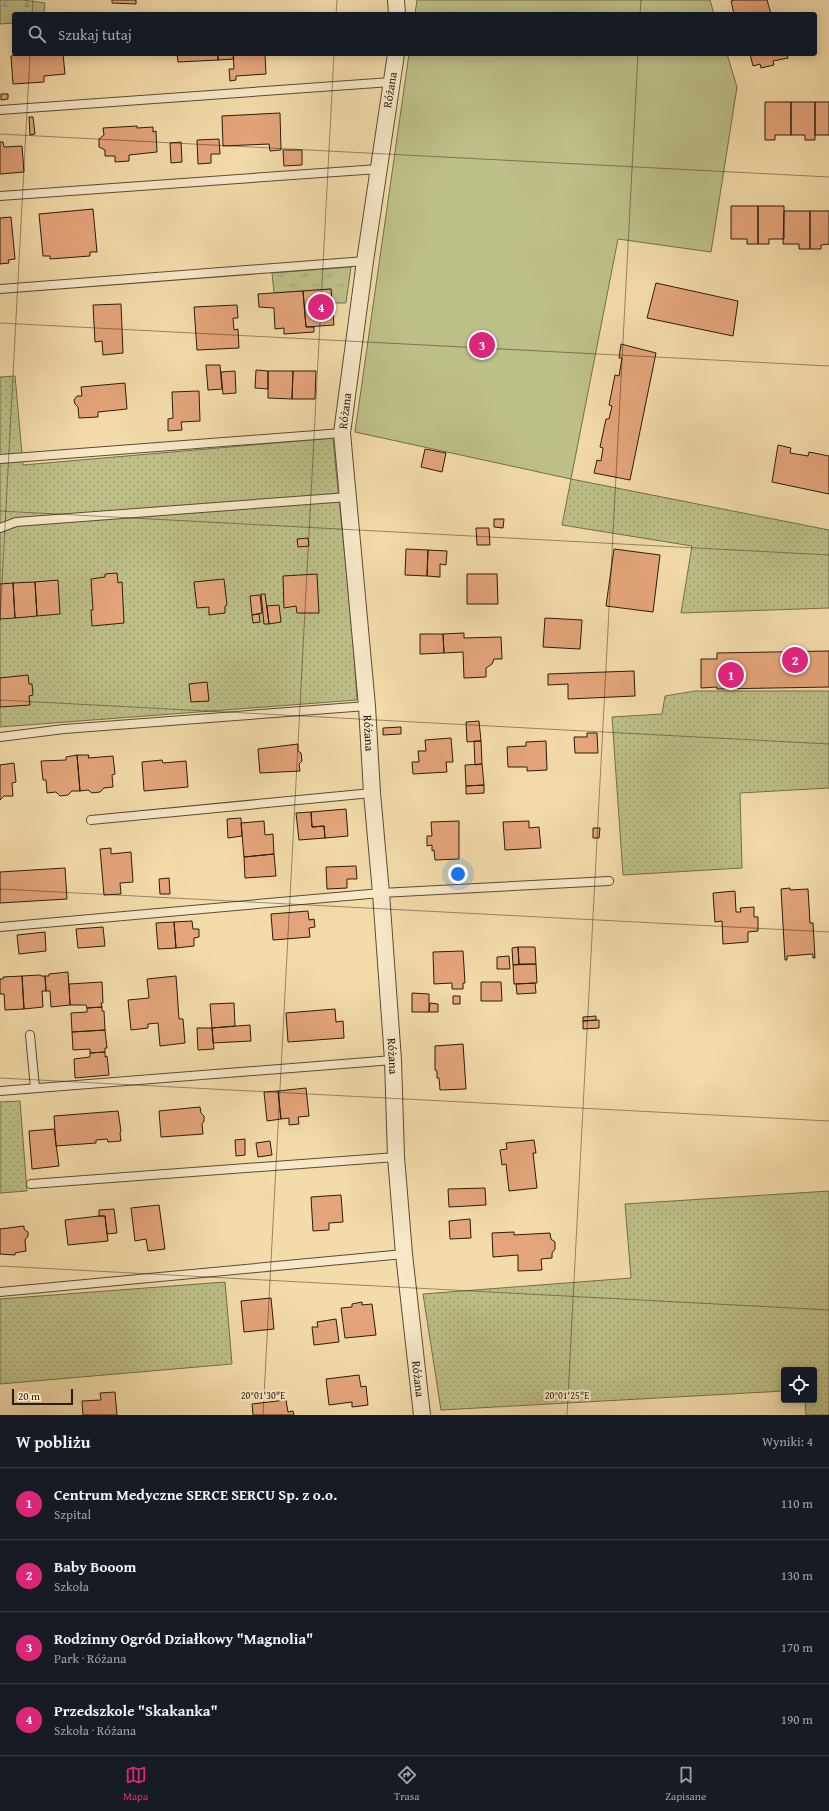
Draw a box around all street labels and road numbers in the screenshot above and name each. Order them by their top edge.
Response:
street label: Różana [378,70,401,109]
street label: Różana [334,392,355,430]
street label: Różana [360,714,379,752]
street label: Różana [383,1037,402,1075]
street label: Różana [408,1360,429,1398]

